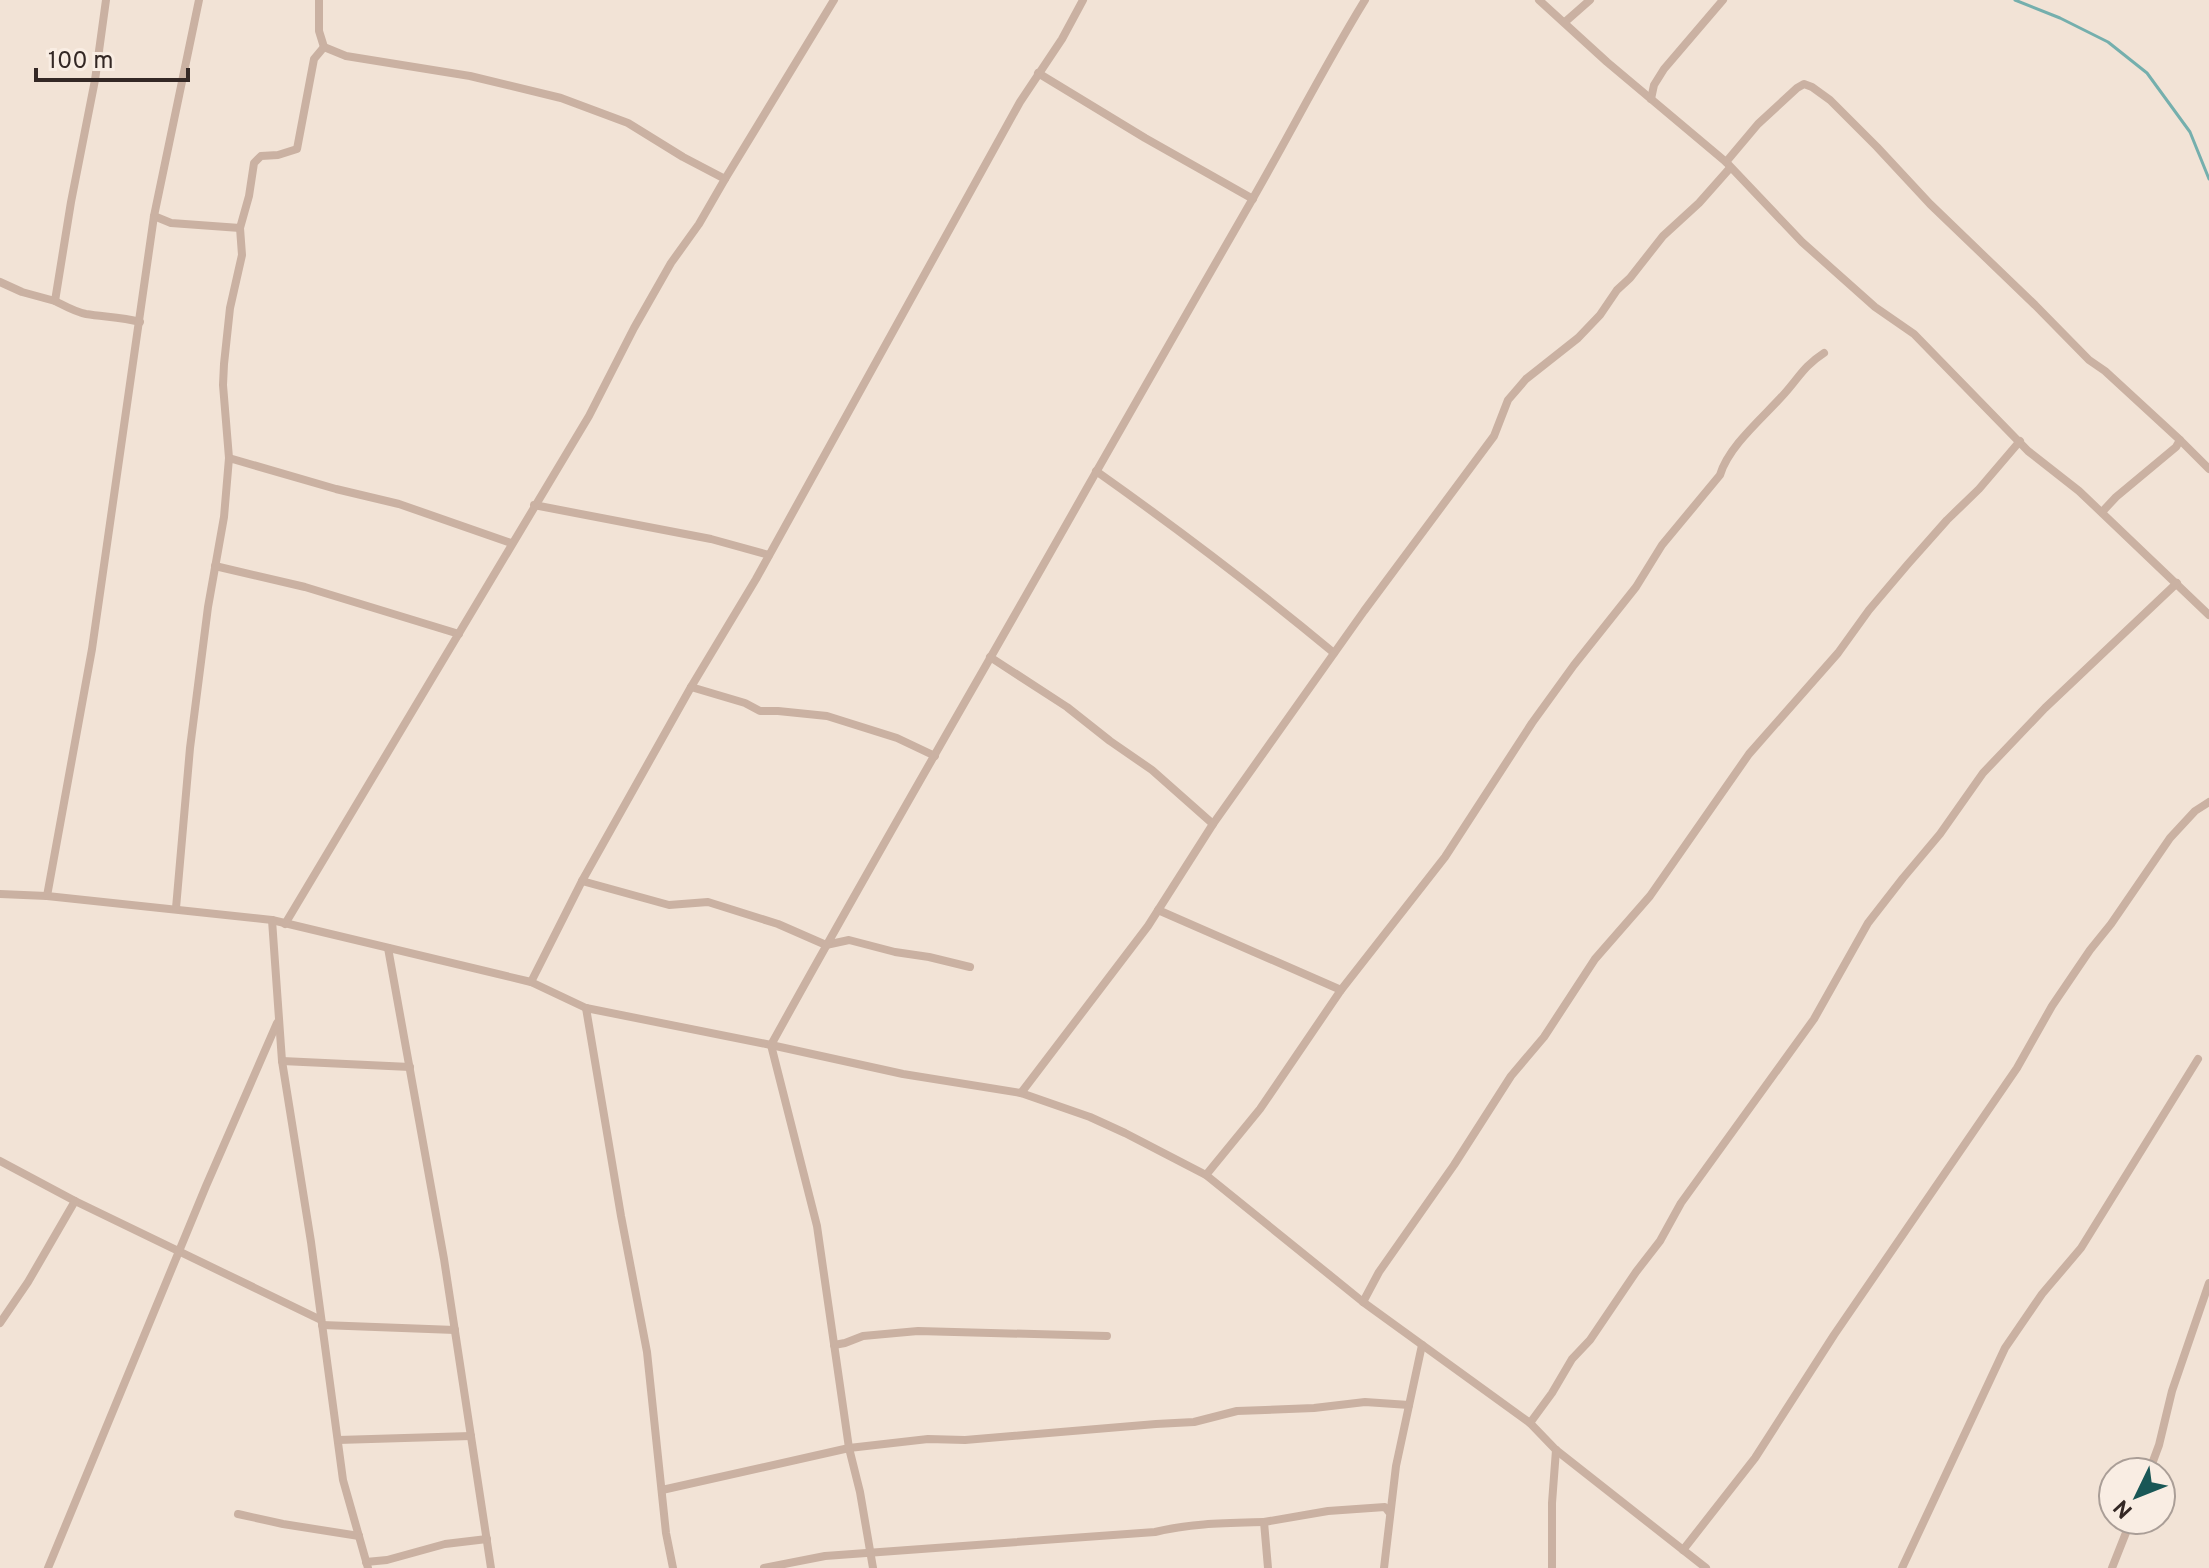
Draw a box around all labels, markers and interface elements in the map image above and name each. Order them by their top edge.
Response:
scale bar [36,32,188,82]
text: 100 m [48,47,114,77]
north arrow [2097,1456,2177,1536]
text: N [2109,1493,2139,1523]

